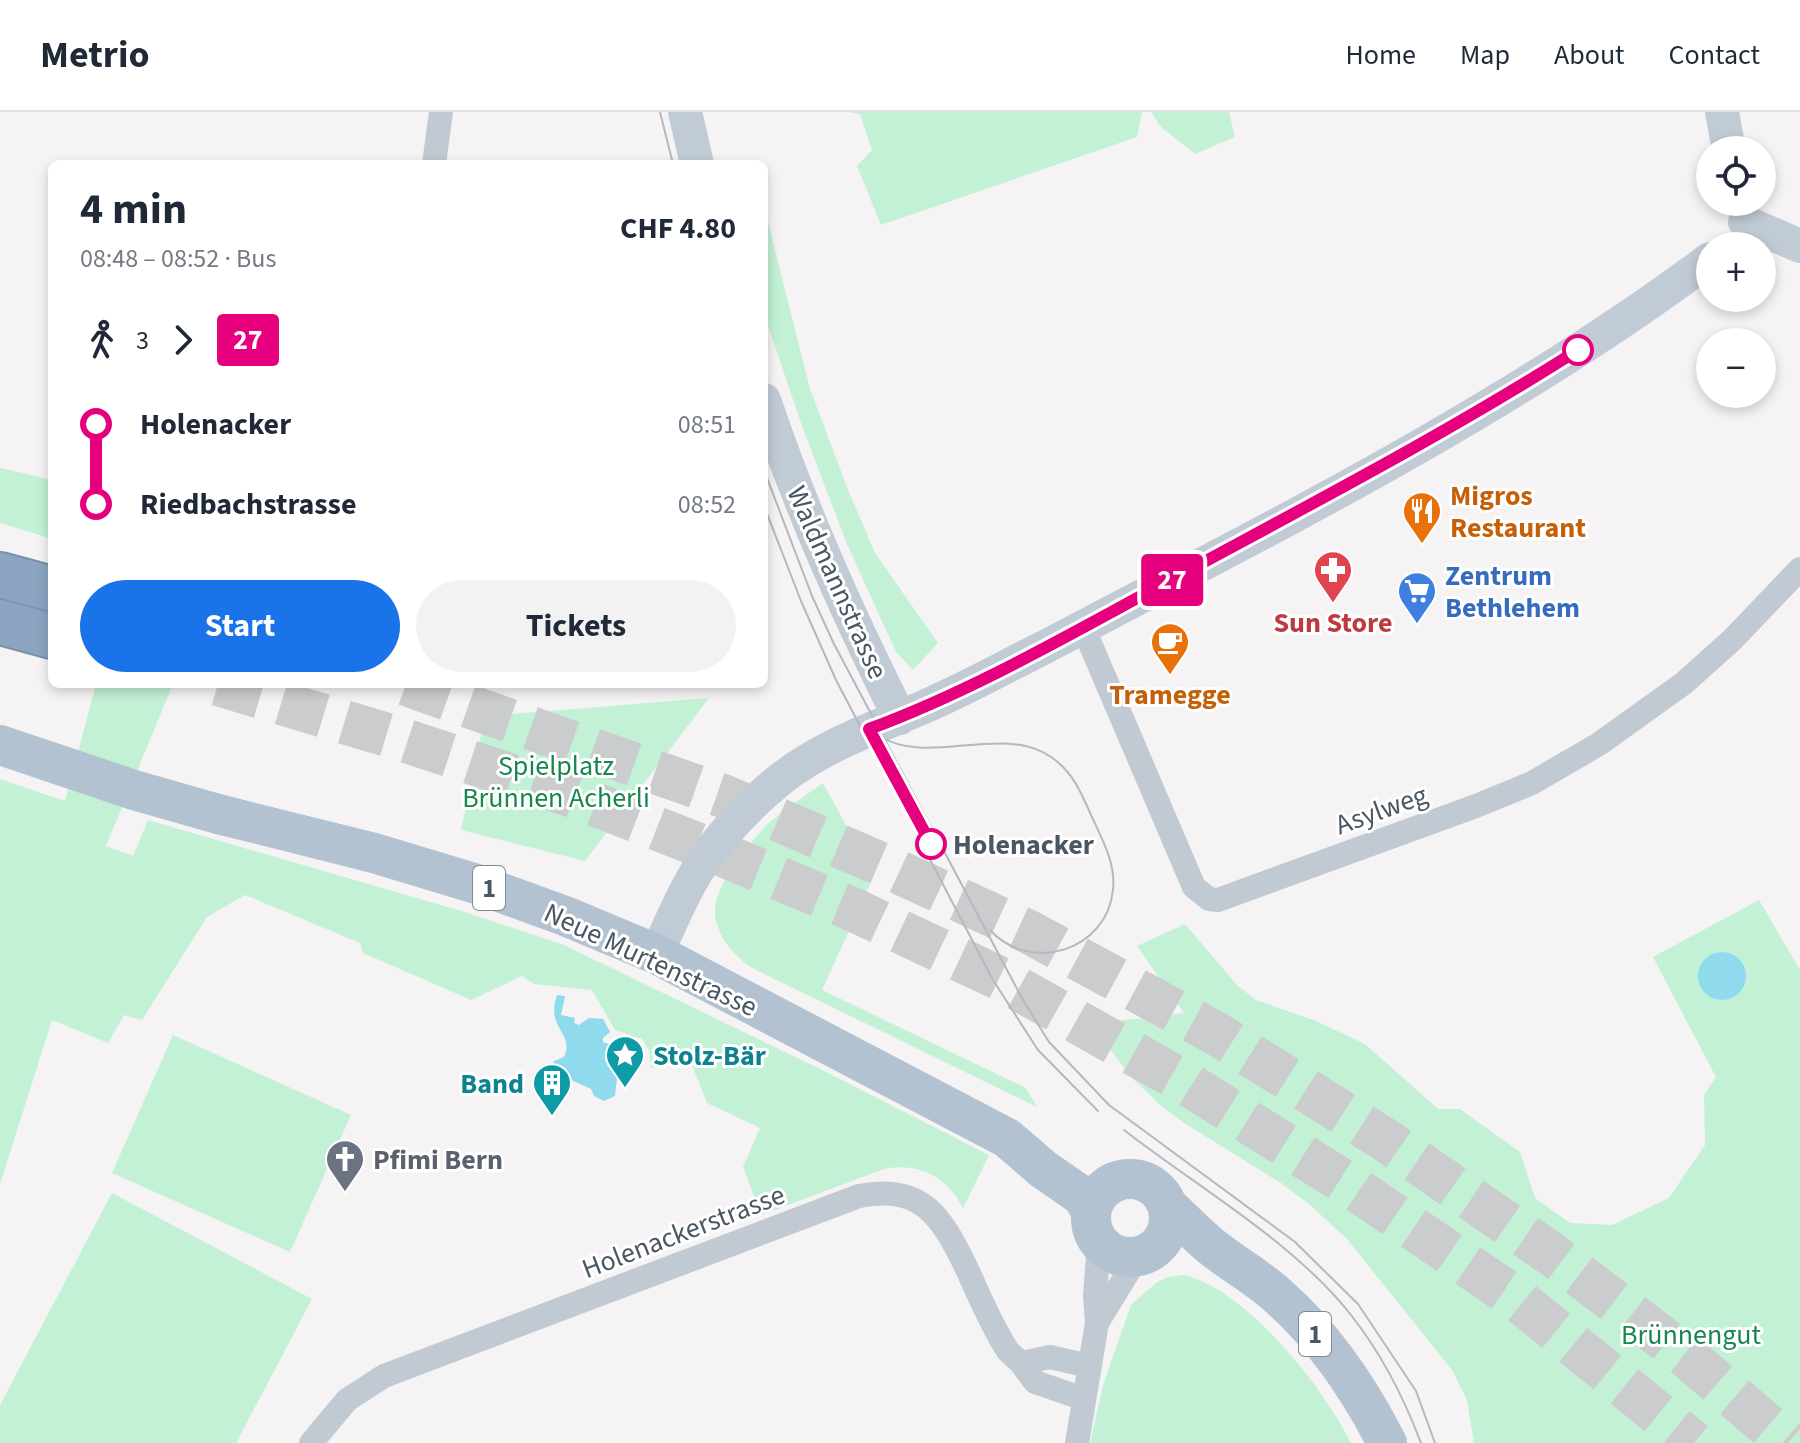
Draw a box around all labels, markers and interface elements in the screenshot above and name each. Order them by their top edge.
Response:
text: Metrio [40,28,150,82]
text: Home [1345,35,1416,75]
text: Map [1460,35,1510,75]
text: About [1554,35,1625,75]
text: Contact [1669,35,1760,75]
map controls [1696,136,1776,408]
button: locate [1696,136,1776,216]
text: 4 min [80,178,187,241]
text: CHF 4.80 [620,207,736,250]
button: + [1696,232,1776,312]
text: 08:48 – 08:52 · Bus [80,240,276,277]
icon: walk [80,318,124,362]
icon: forward [161,318,205,362]
text: 27 [233,320,263,360]
text: 3 [136,322,149,359]
button: − [1696,328,1776,408]
unlabelled marker [1563,335,1593,365]
text: Holenacker [140,403,291,446]
text: 08:51 [678,406,736,443]
place label: Migros Restaurant [1450,476,1586,548]
street label: Waldmannstrasse [777,480,898,685]
text: Riedbachstrasse [140,483,356,526]
text: 08:52 [678,486,736,523]
restaurant icon: Migros Restaurant [1401,490,1443,545]
pharmacy icon: Sun Store [1312,549,1354,604]
line badge: 27 [1136,554,1208,606]
place label: Zentrum Bethlehem [1445,556,1580,628]
text: 27 [1157,560,1187,600]
supermarket icon: Zentrum Bethlehem [1396,570,1438,625]
button: Start [80,580,400,672]
button: Tickets [416,580,736,672]
place label: Sun Store [1274,603,1393,643]
cafe icon: Tramegge [1149,621,1191,676]
place label: Tramegge [1109,675,1231,715]
park label: Spielplatz Brünnen Acherli [462,746,650,818]
street label: Asylweg [1330,775,1433,845]
place label: Holenacker [953,825,1095,865]
marker: Holenacker [916,829,946,859]
road number: 1 [473,866,505,910]
street label: Neue Murtenstrasse [537,893,764,1027]
place icon: Stolz-Bär [604,1034,646,1089]
place label: Stolz-Bär [653,1036,767,1076]
building icon: Band [531,1062,573,1117]
place label: Band [460,1064,524,1104]
church icon: Pfimi Bern [324,1138,366,1193]
place label: Pfimi Bern [373,1140,503,1180]
street label: Holenackerstrasse [576,1175,791,1289]
road number: 1 [1299,1312,1331,1356]
park label: Brünnengut [1621,1315,1762,1355]

